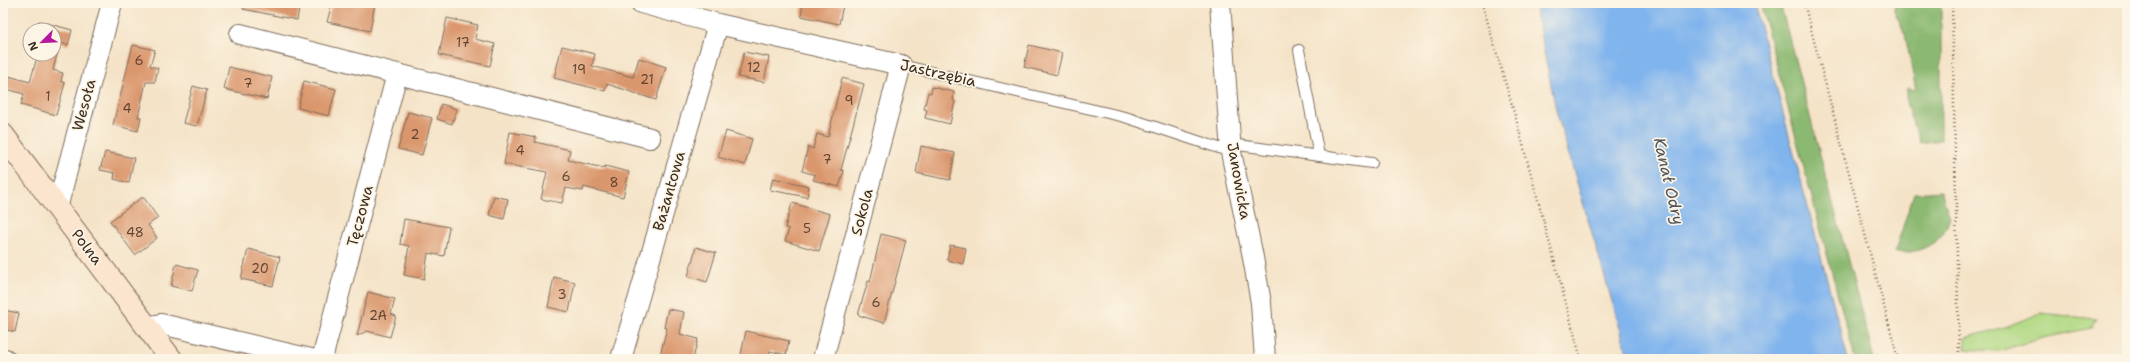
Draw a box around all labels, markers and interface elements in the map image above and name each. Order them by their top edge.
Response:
north arrow [22,22,62,62]
house number: 17 [456,34,470,51]
text: N [25,39,42,53]
house number: 6 [134,52,144,69]
street label: Jastrzębia [898,55,979,92]
house number: 12 [747,59,761,76]
house number: 19 [572,61,586,78]
house number: 21 [640,71,654,88]
house number: 7 [243,75,253,92]
street label: Wesoła [67,76,101,133]
house number: 1 [45,88,51,105]
house number: 9 [844,92,854,109]
house number: 4 [122,100,132,117]
house number: 2 [410,126,420,143]
water label: Kanał Odry [1649,135,1689,227]
street label: Janowicka [1222,141,1256,222]
house number: 4 [515,142,525,159]
street label: Bażantowa [648,148,690,233]
house number: 7 [822,151,832,168]
house number: 6 [561,168,571,185]
house number: 8 [609,174,619,191]
street label: Tęczowa [342,182,378,249]
street label: Sokola [846,186,878,238]
house number: 5 [803,220,811,237]
house number: 48 [126,224,144,241]
street label: Polna [67,225,107,270]
house number: 20 [251,260,269,277]
house number: 3 [557,286,567,303]
house number: 6 [871,294,881,311]
house number: 2A [369,307,387,324]

